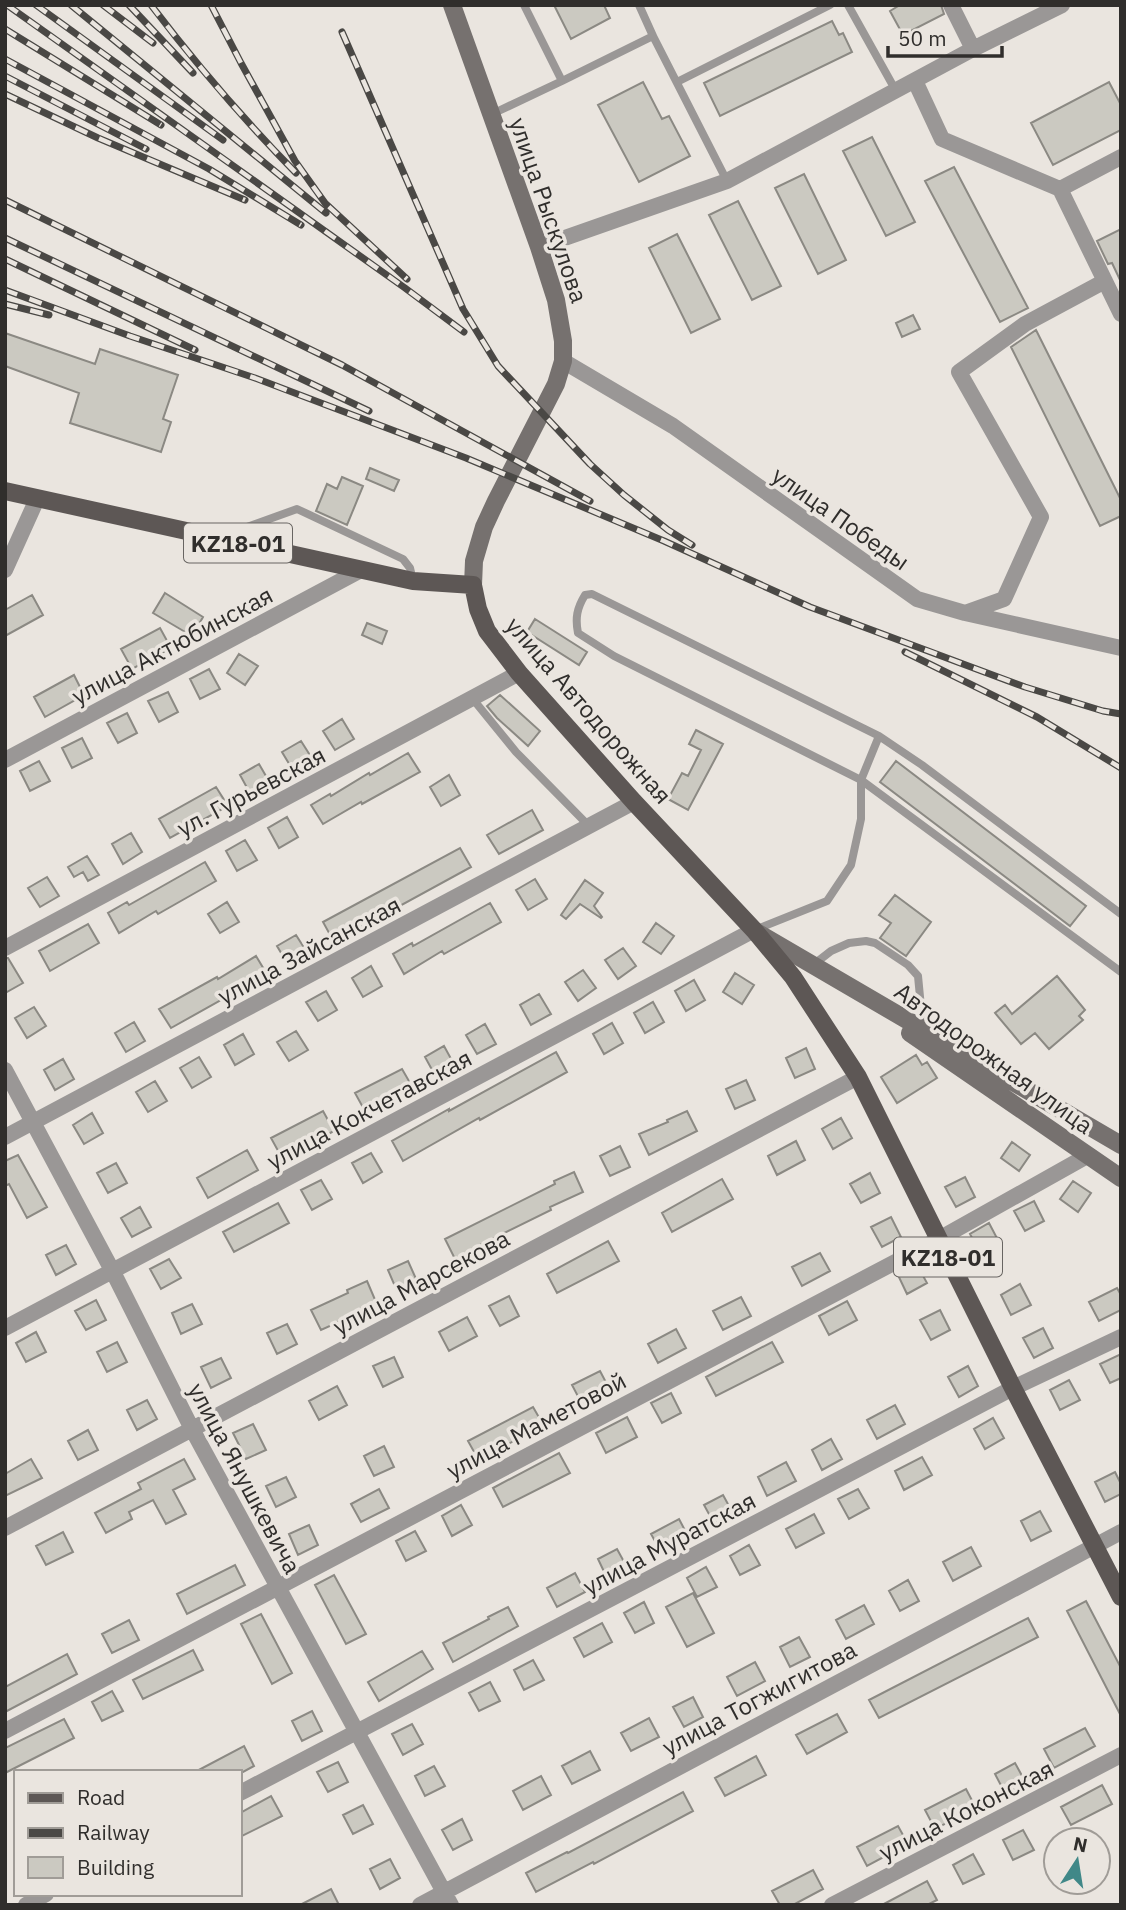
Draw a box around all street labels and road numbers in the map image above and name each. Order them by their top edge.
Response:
street label: улица Рыскулова [502,113,596,307]
street label: улица Победы [766,459,916,577]
road number: KZ18-01 [184,524,292,562]
street label: улица Актюбинская [66,578,278,712]
street label: улица Автодорожная [499,610,679,810]
street label: ул. Гурьевская [171,738,331,844]
street label: улица Зайсанская [212,888,406,1012]
street label: Автодорожная улица [888,975,1100,1141]
street label: улица Кокчетавская [261,1041,477,1177]
street label: улица Марсекова [327,1222,515,1342]
road number: KZ18-01 [894,1238,1002,1276]
street label: улица Маметовой [440,1364,632,1486]
street label: улица Янушкевича [181,1377,309,1579]
street label: улица Муратская [577,1484,761,1602]
street label: улица Тогжигитова [656,1633,862,1763]
street label: улица Коконская [873,1752,1059,1868]

